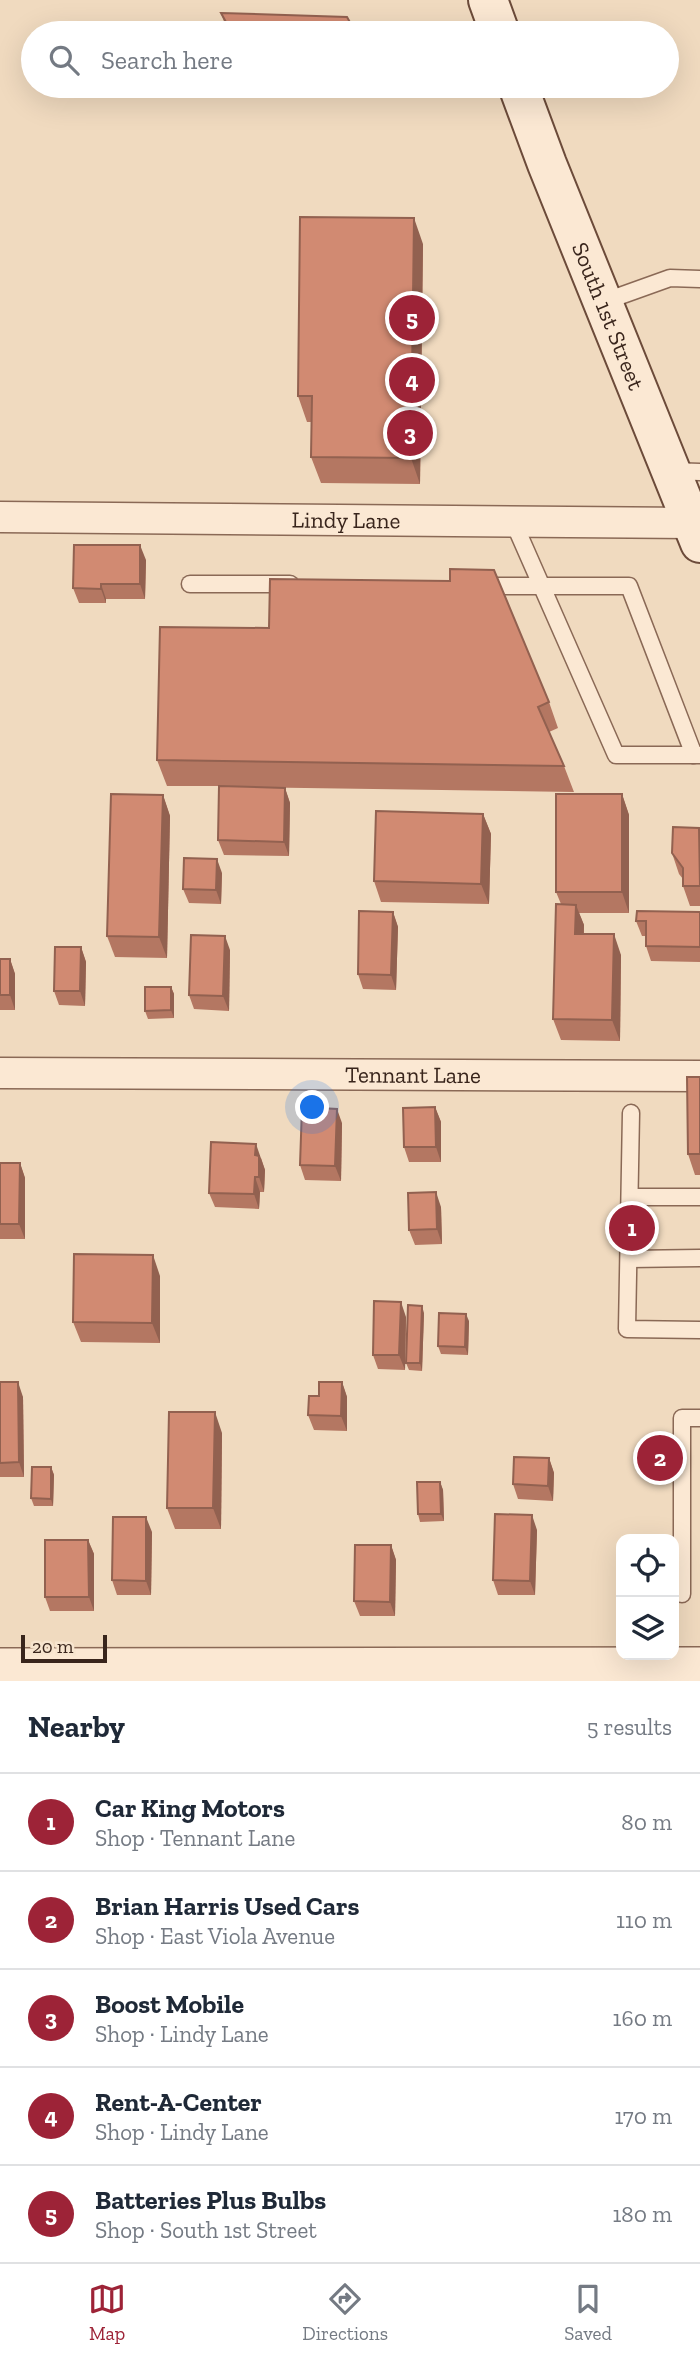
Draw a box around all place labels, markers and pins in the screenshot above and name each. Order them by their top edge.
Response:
pin: 5 [389,292,435,344]
pin: 4 [389,354,435,406]
pin: 3 [387,407,433,459]
pin: 1 [609,1202,655,1254]
pin: 2 [637,1432,683,1484]

